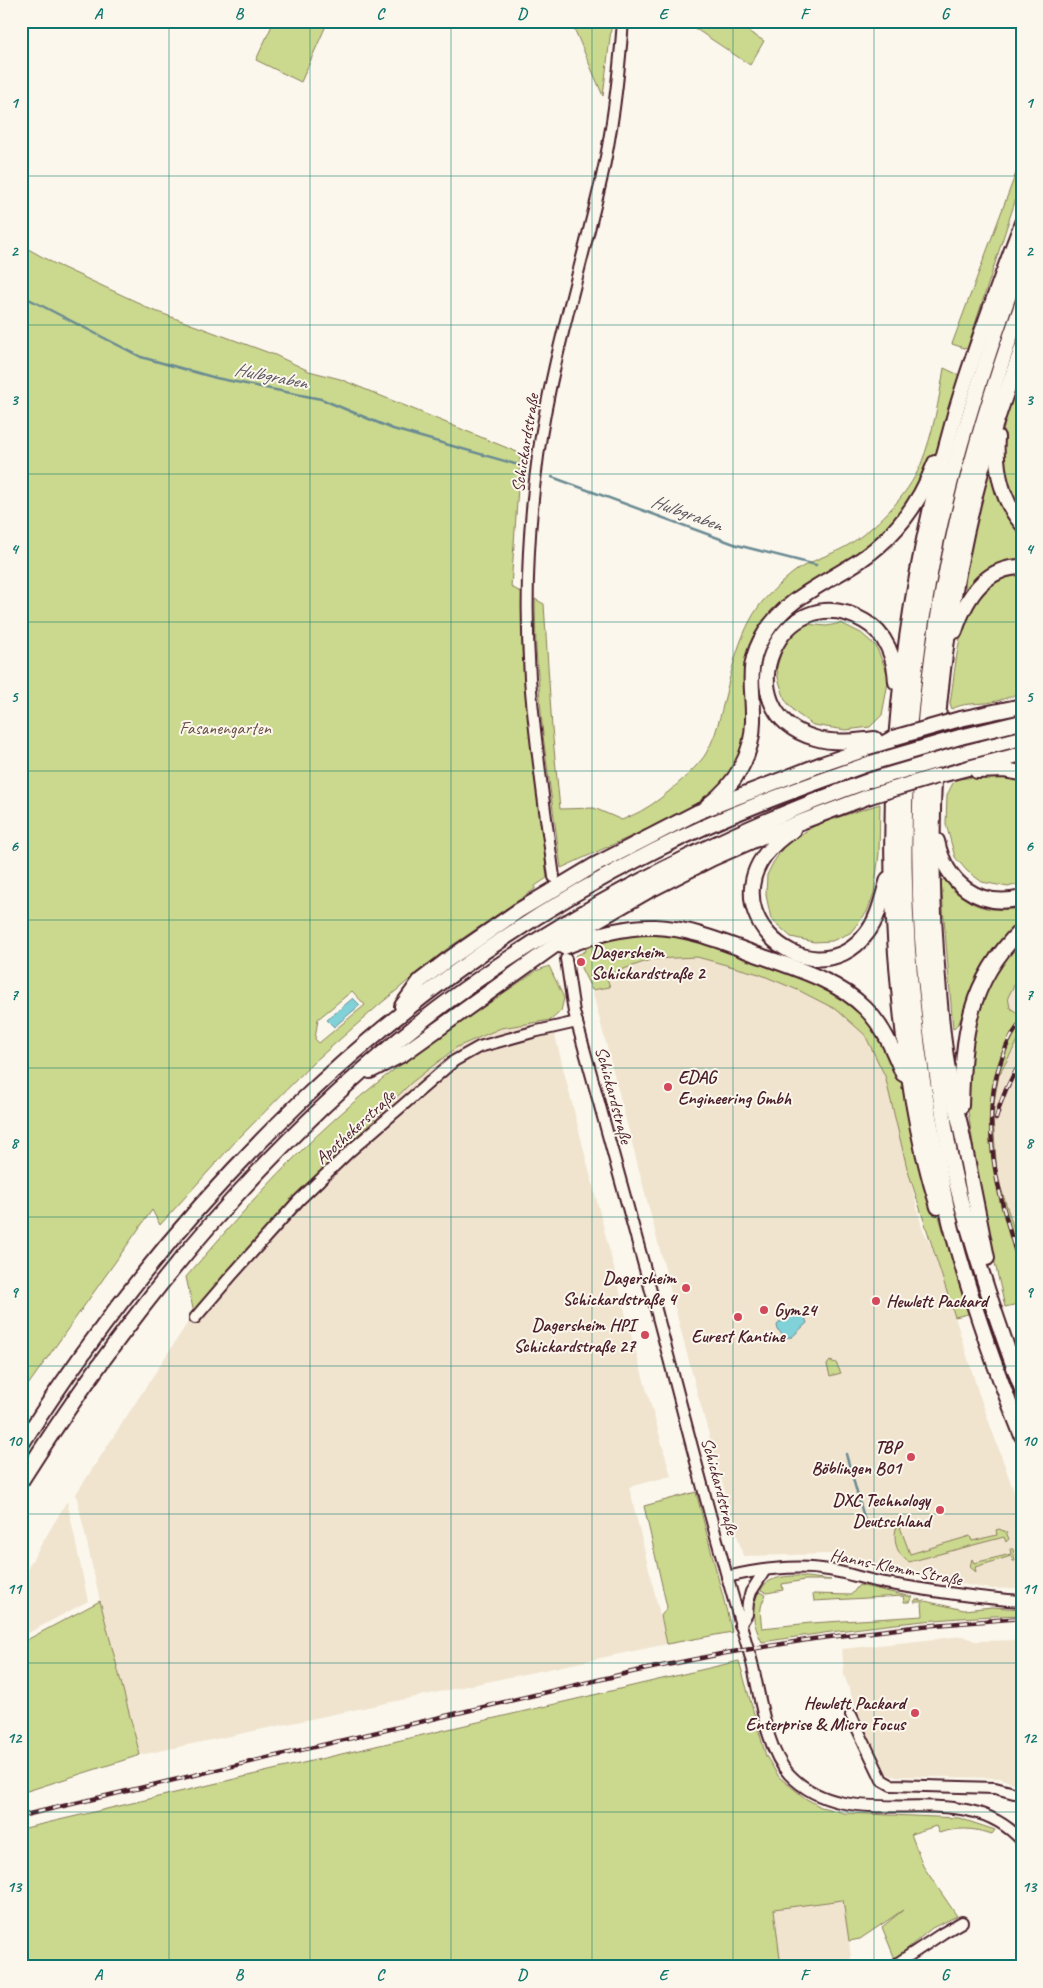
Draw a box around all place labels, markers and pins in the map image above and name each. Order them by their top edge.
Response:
place label: Dagersheim Schickardstraße 2 [591,941,706,984]
marker: Dagersheim Schickardstraße 2 [575,956,587,968]
place label: EDAG Engineering Gmbh [678,1066,792,1109]
marker: EDAG Engineering Gmbh [662,1081,674,1093]
place label: Dagersheim Schickardstraße 4 [562,1267,678,1310]
marker: Dagersheim Schickardstraße 4 [680,1282,692,1294]
place label: Hewlett Packard [886,1290,991,1312]
marker: Hewlett Packard [870,1295,882,1307]
place label: Gym24 [774,1299,818,1321]
marker: Gym24 [758,1304,770,1316]
marker: Eurest Kantine [732,1311,744,1323]
place label: Dagersheim HPI Schickardstraße 27 [513,1314,640,1357]
place label: Eurest Kantine [691,1325,787,1347]
marker: Dagersheim HPI Schickardstraße 27 [639,1329,651,1341]
place label: TBP Böblingen B01 [811,1436,904,1479]
marker: TBP Böblingen B01 [905,1451,917,1463]
place label: DXC Technology Deutschland [832,1489,933,1532]
marker: DXC Technology Deutschland [934,1504,946,1516]
place label: Hewlett Packard Enterprise & Micro Focus [746,1692,909,1735]
marker: Hewlett Packard Enterprise & Micro Focus [909,1707,921,1719]

